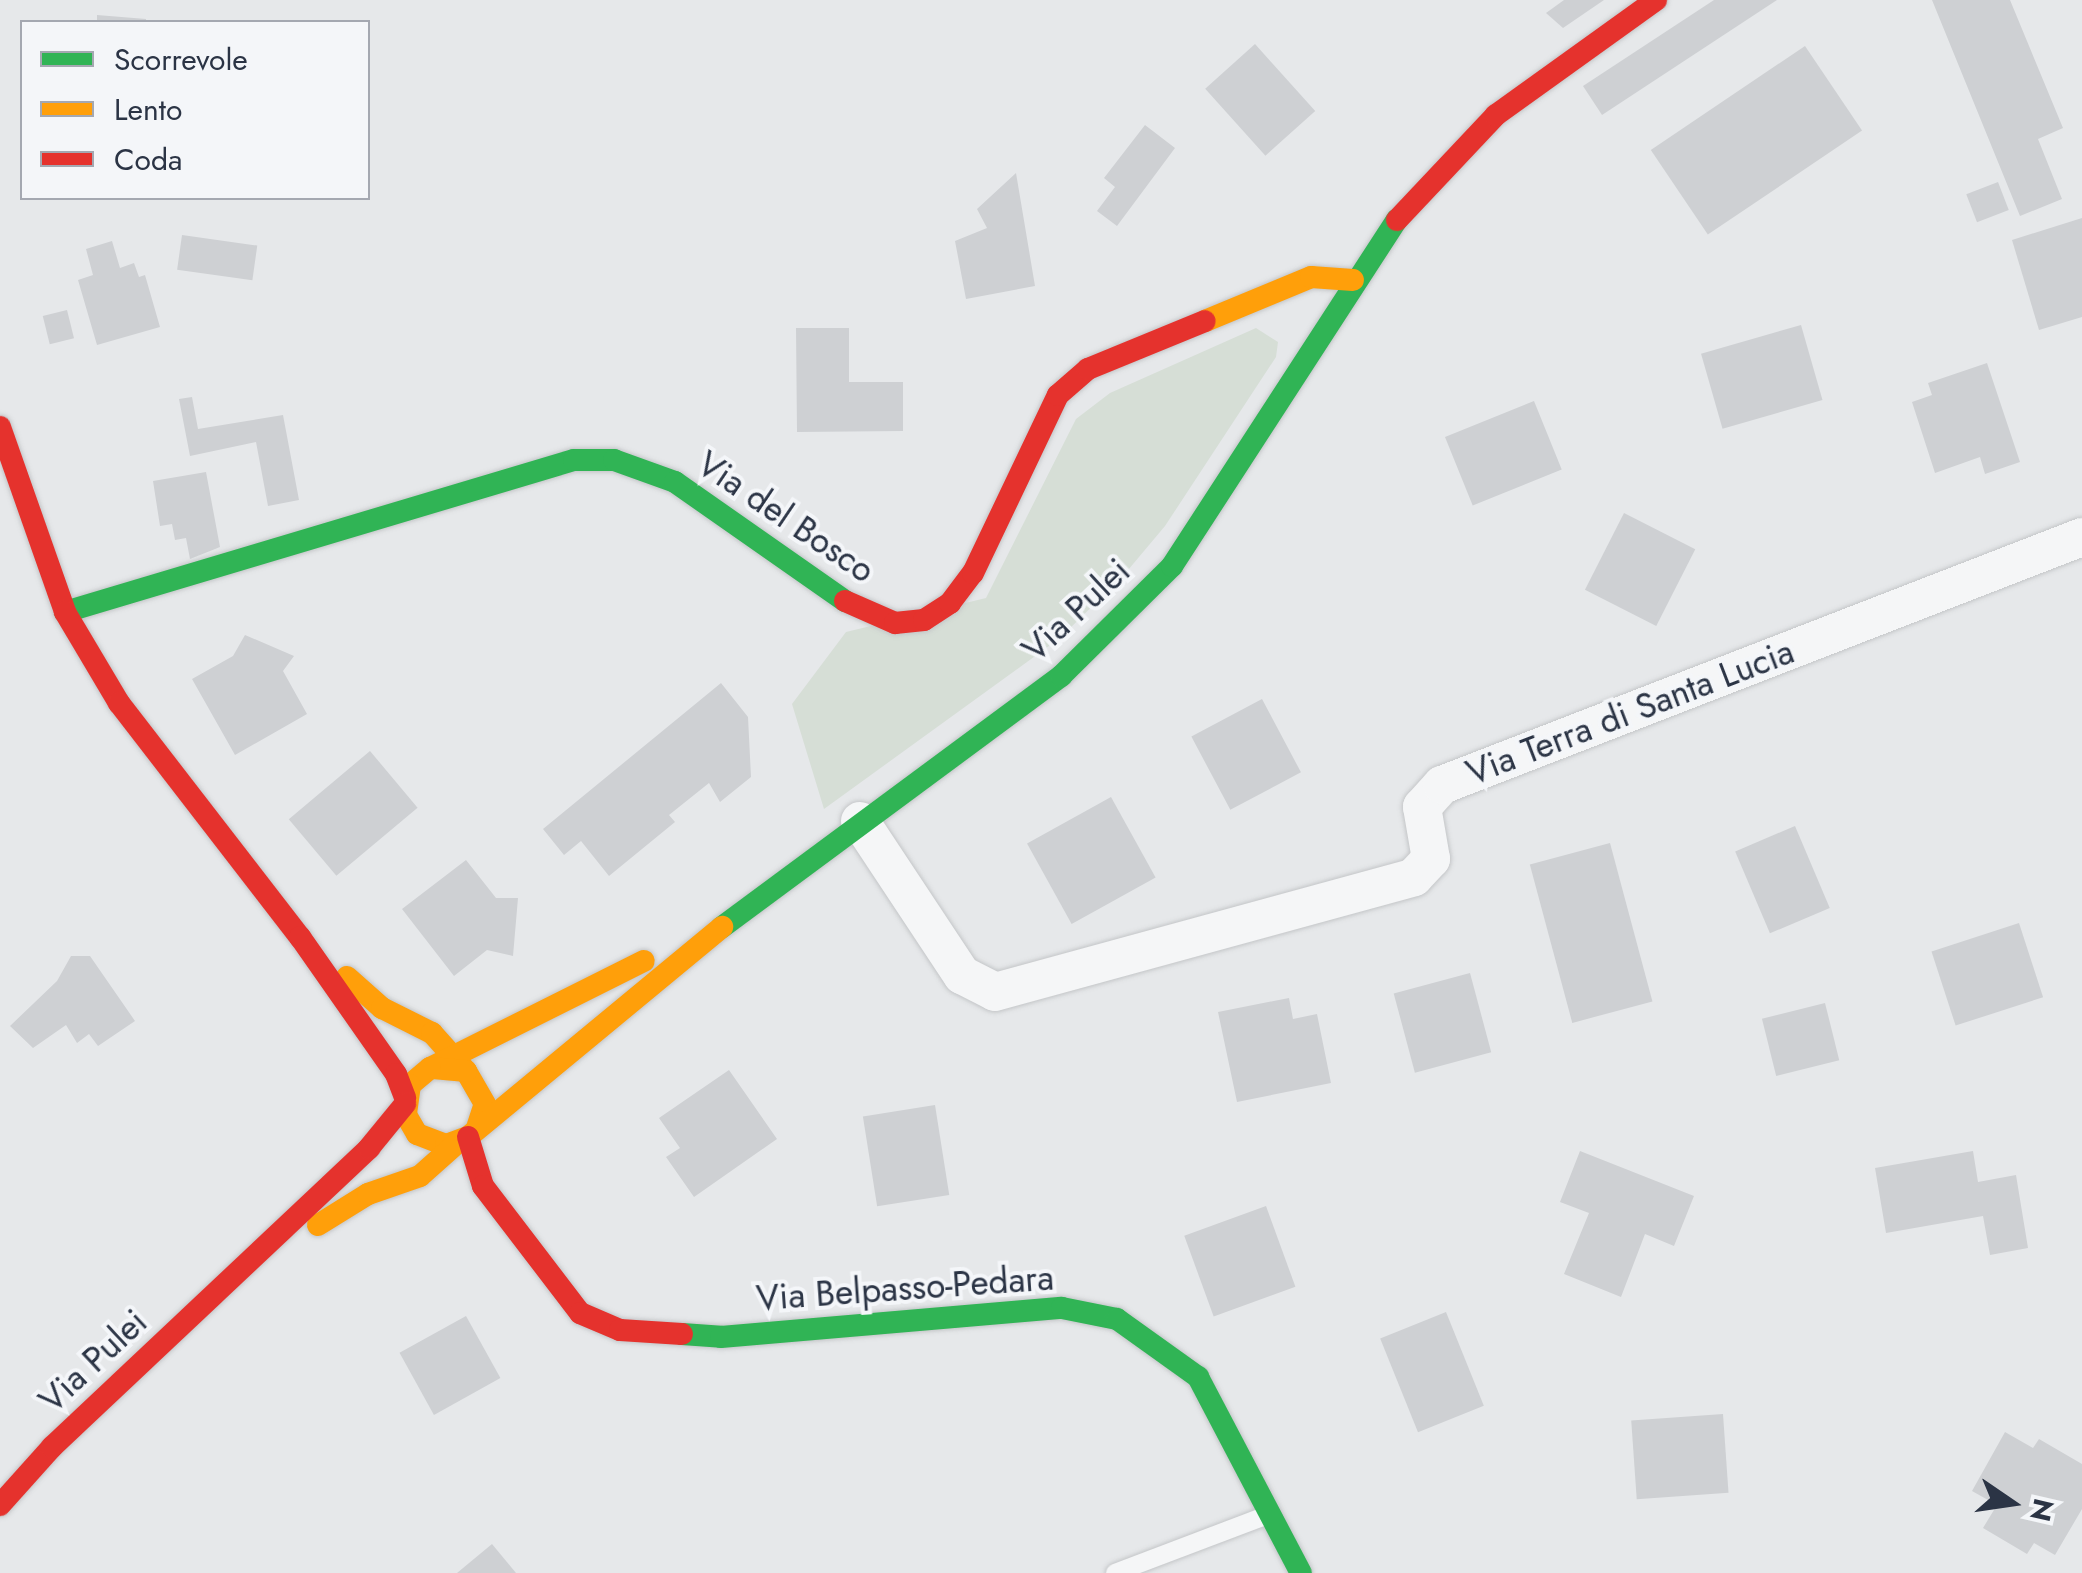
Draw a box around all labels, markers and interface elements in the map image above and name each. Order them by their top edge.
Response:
legend [20,20,370,200]
text: Scorrevole [114,38,248,81]
text: Lento [114,88,182,131]
text: Coda [114,138,182,181]
street label: Via del Bosco [689,442,883,592]
street label: Via Pulei [1014,550,1138,670]
street label: Via Terra di Santa Lucia [1460,630,1800,794]
street label: Via Belpasso-Pedara [755,1257,1055,1319]
street label: Via Pulei [31,1301,155,1421]
north arrow [1962,1453,2062,1553]
text: N [2019,1494,2064,1525]

